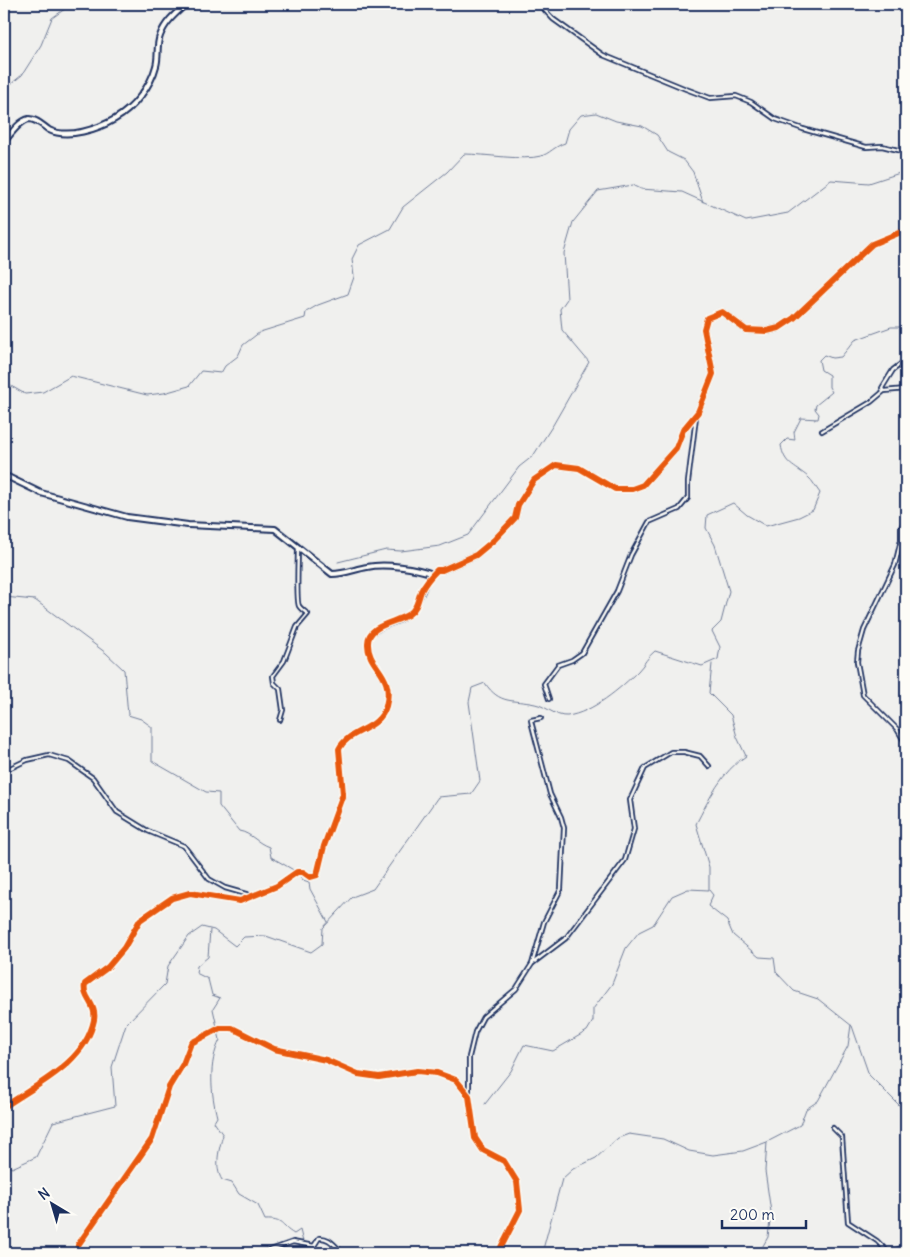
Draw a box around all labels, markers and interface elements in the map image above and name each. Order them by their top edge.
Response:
north arrow [28,1180,78,1230]
text: N [35,1184,53,1204]
scale bar [722,1197,806,1229]
text: 200 m [730,1205,775,1224]

